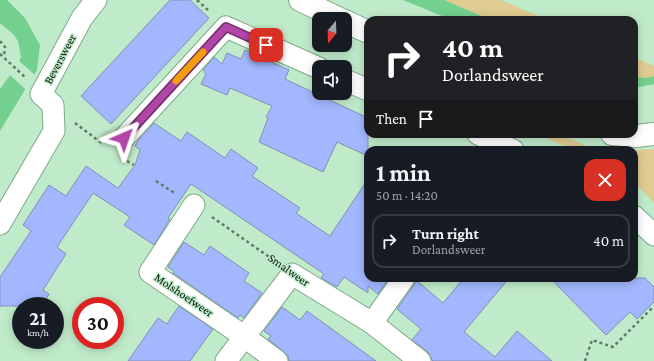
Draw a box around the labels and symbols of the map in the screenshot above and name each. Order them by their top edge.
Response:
north arrow [312,12,352,52]
pin [249,28,283,62]
street label: Beversweer [41,31,79,87]
position arrow [103,117,145,159]
street label: Smalweer [266,251,313,290]
street label: Molshoefweer [152,270,217,320]
speed limit sign: 30 [72,297,124,349]

